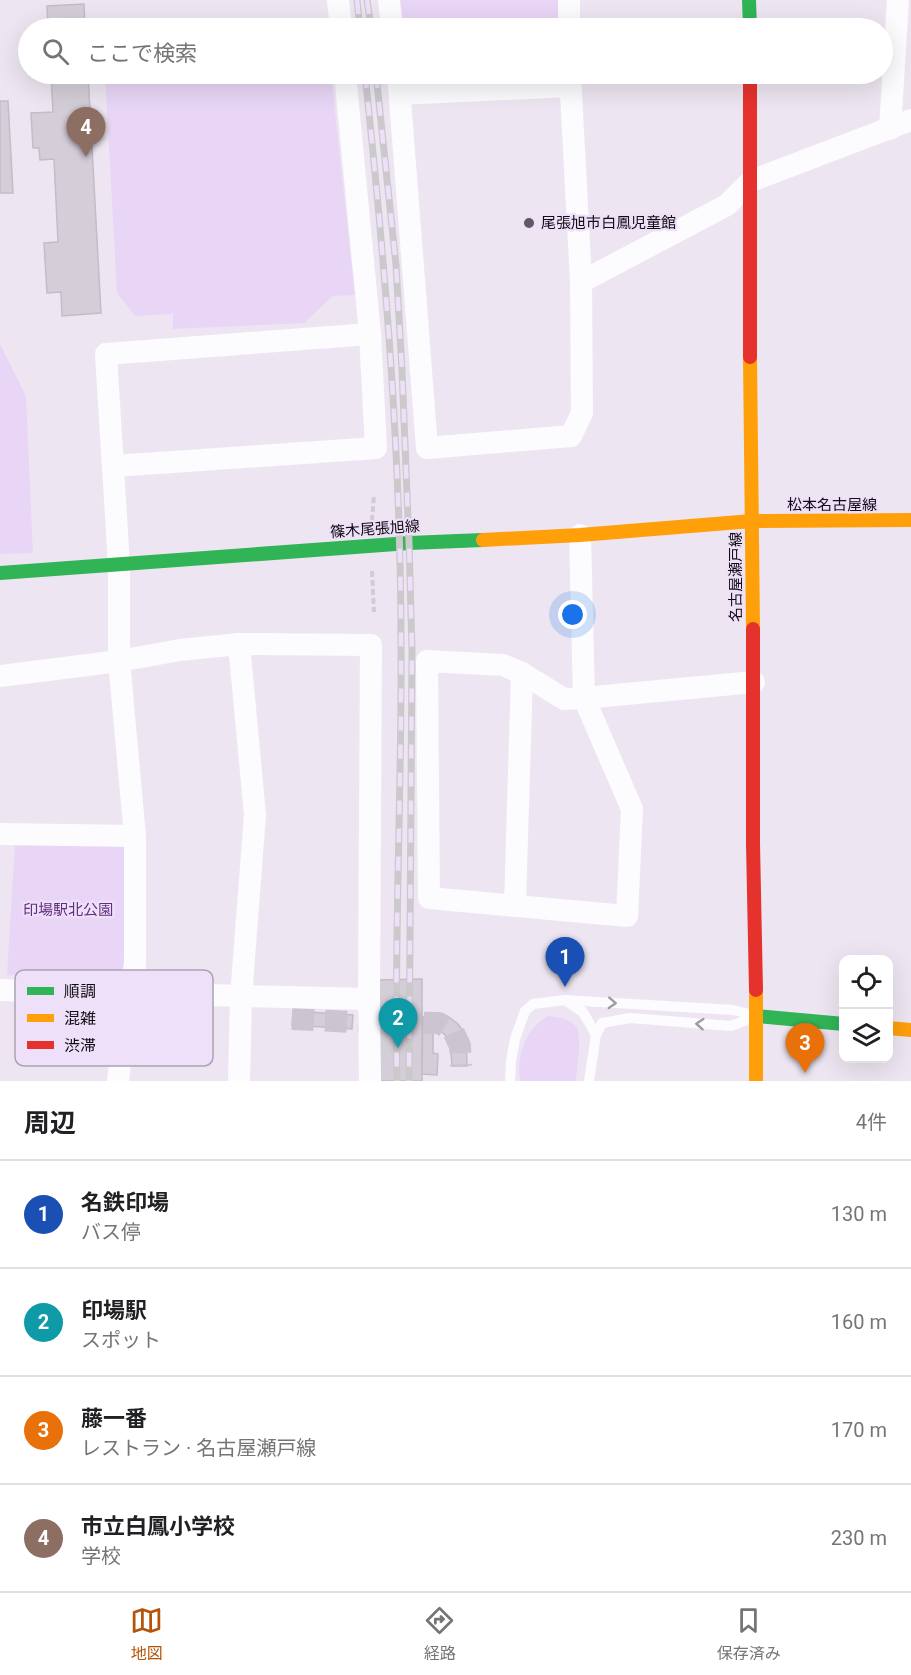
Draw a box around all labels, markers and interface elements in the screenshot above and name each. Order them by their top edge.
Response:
search box [18,18,893,84]
icon: search [39,35,72,68]
text: ここで検索 [87,41,197,66]
pin: 4 [66,108,106,157]
place label: 尾張旭市白鳳児童館 [541,214,676,232]
marker: 尾張旭市白鳳児童館 [522,216,536,230]
street label: 松本名古屋線 [787,496,877,514]
street label: 篠木尾張旭線 [329,517,421,541]
street label: 名古屋瀬戸線 [727,532,745,622]
your location [558,600,587,629]
park label: 印場駅北公園 [23,901,113,919]
pin: 1 [546,938,584,987]
map controls [839,955,893,1063]
button: locate [839,955,893,1009]
legend [15,970,213,1066]
text: 順調 [64,982,96,1001]
one-way arrow [608,996,617,1009]
pin: 2 [378,998,418,1048]
text: 混雑 [64,1009,96,1028]
button: layers [839,1009,893,1063]
one-way arrow [696,1017,705,1030]
pin: 3 [786,1024,824,1073]
text: 渋滞 [64,1036,96,1055]
text: 周辺 [24,1108,76,1138]
text: 4件 [856,1110,887,1134]
text: 名鉄印場 [81,1190,169,1215]
text: 1 [38,1202,49,1226]
text: 130 m [831,1202,887,1226]
text: バス停 [81,1220,141,1244]
text: 印場駅 [81,1298,147,1323]
text: 2 [38,1310,49,1334]
text: 160 m [831,1310,887,1334]
text: スポット [81,1328,161,1352]
text: 藤一番 [81,1406,147,1431]
text: 3 [38,1418,49,1442]
text: 170 m [831,1418,887,1442]
text: レストラン · 名古屋瀬戸線 [81,1436,316,1460]
text: 市立白鳳小学校 [81,1514,235,1539]
text: 4 [38,1526,49,1550]
text: 230 m [831,1526,887,1550]
text: 学校 [81,1544,121,1568]
tab: 地図 [130,1604,163,1664]
tab: 経路 [423,1604,456,1664]
tab: 保存済み [717,1604,781,1664]

